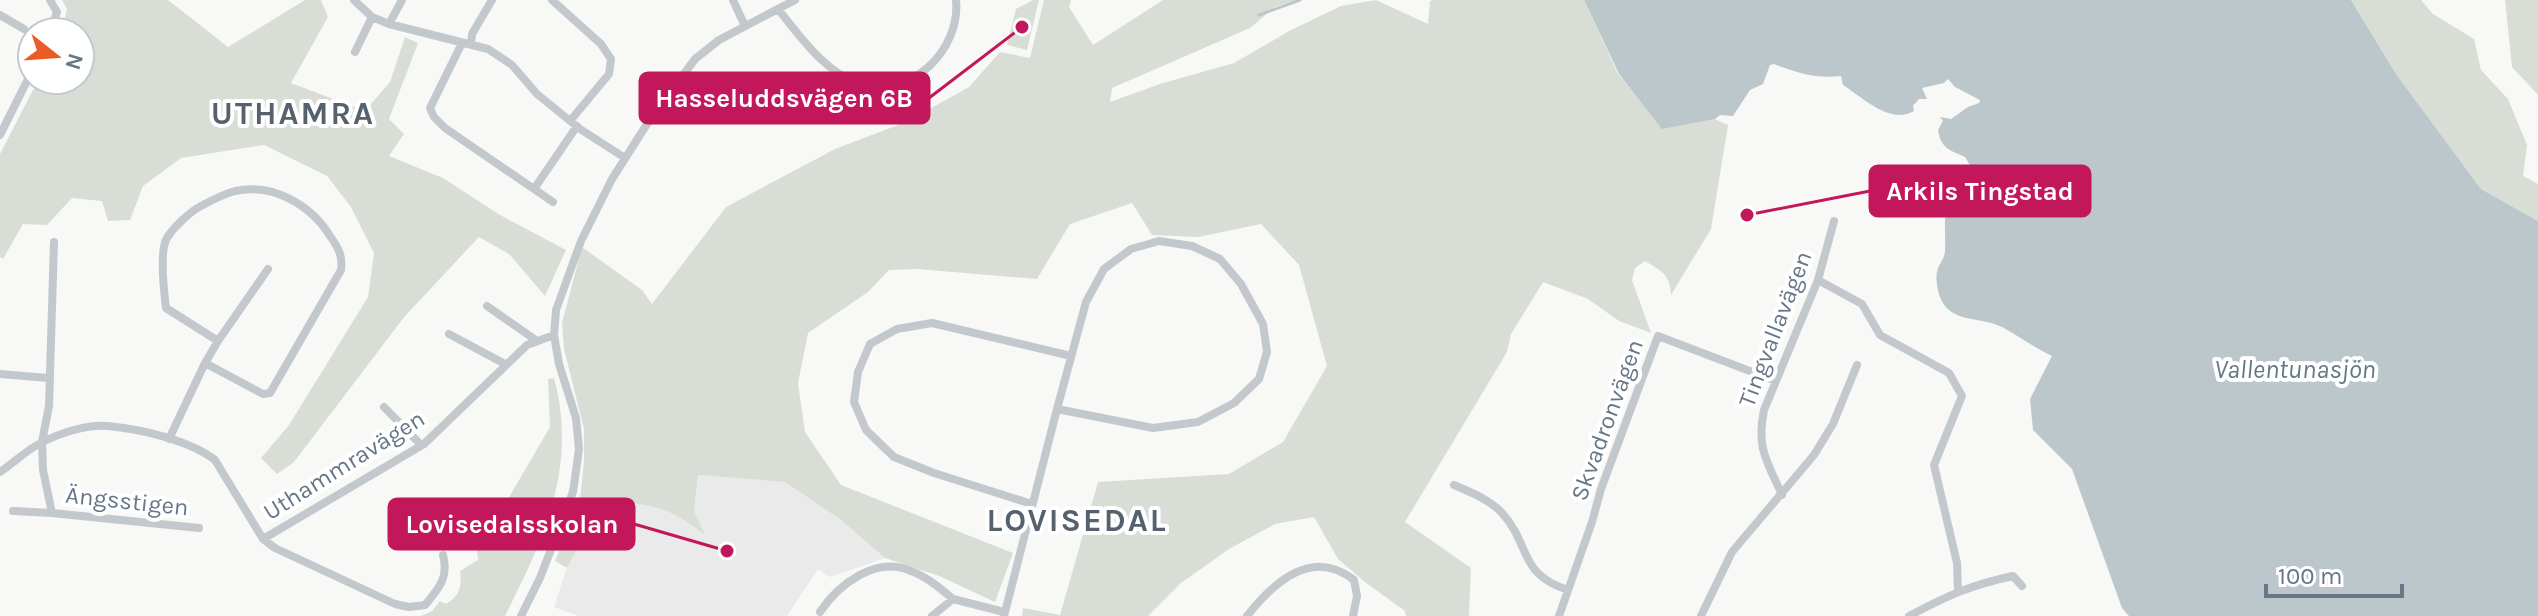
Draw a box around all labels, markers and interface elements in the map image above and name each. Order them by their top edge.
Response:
north arrow [16,16,96,96]
text: N [59,50,89,73]
callout: Hasseluddsvägen 6B [640,73,929,123]
text: Hasseluddsvägen 6B [655,83,913,114]
district label: UTHAMRA [211,95,375,132]
callout: Arkils Tingstad [1870,166,2090,216]
text: Arkils Tingstad [1886,176,2074,207]
street label: Tingvallavägen [1732,247,1818,411]
street label: Skvadronvägen [1565,336,1649,504]
water label: Vallentunasjön [2214,354,2376,385]
street label: Uthammravägen [258,404,430,526]
street label: Ängsstigen [64,481,190,521]
callout: Lovisedalsskolan [389,499,634,549]
district label: LOVISEDAL [986,502,1168,539]
text: Lovisedalsskolan [405,509,619,540]
scale bar [2266,548,2402,598]
text: 100 m [2278,562,2343,590]

